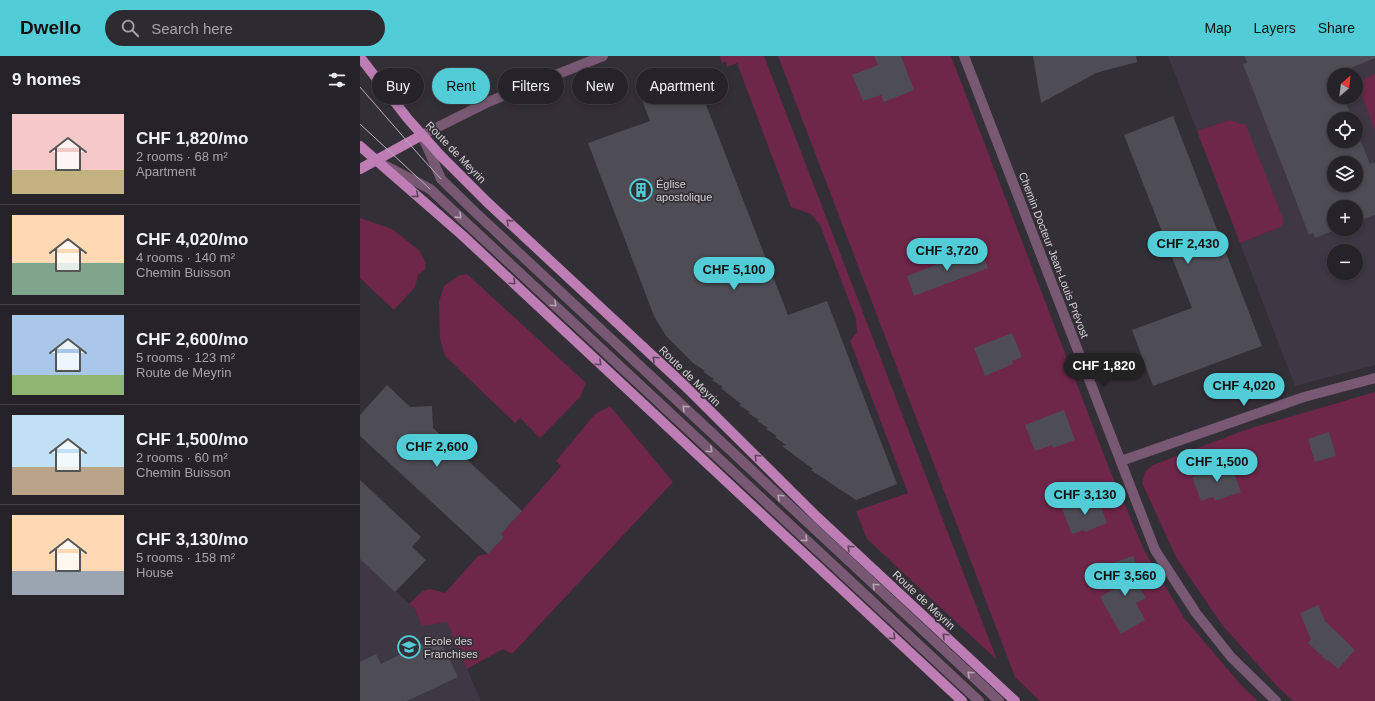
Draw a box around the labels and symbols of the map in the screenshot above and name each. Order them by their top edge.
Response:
north arrow [1327,68,1363,104]
street label: Route de Meyrin [424,119,488,185]
street label: Chemin Docteur Jean-Louis Prévost [1017,170,1091,340]
building icon: Église apostolique [628,177,654,203]
place label: Église apostolique [656,178,712,203]
one-way arrow [411,191,419,198]
one-way arrow [454,211,461,218]
one-way arrow [506,220,514,227]
pin: CHF 2,430 [1142,231,1234,265]
pin: CHF 3,720 [901,238,993,272]
pin: CHF 5,100 [688,257,780,291]
one-way arrow [508,278,516,285]
one-way arrow [549,300,556,307]
street label: Route de Meyrin [657,344,723,408]
pin: CHF 1,820 [1058,353,1150,387]
one-way arrow [653,356,660,363]
one-way arrow [594,358,602,366]
pin: CHF 4,020 [1198,373,1290,407]
one-way arrow [682,406,690,413]
pin: CHF 2,600 [391,434,483,468]
one-way arrow [705,446,713,453]
pin: CHF 1,500 [1171,449,1263,483]
one-way arrow [754,454,762,462]
pin: CHF 3,130 [1039,482,1131,516]
one-way arrow [777,494,785,502]
one-way arrow [800,534,808,542]
one-way arrow [847,545,855,552]
pin: CHF 3,560 [1079,563,1171,597]
street label: Route de Meyrin [890,568,958,632]
one-way arrow [872,583,880,590]
one-way arrow [889,632,896,639]
school or university icon: Ecole des Franchises [396,634,422,660]
one-way arrow [942,634,950,641]
place label: Ecole des Franchises [424,635,478,660]
one-way arrow [967,672,975,679]

